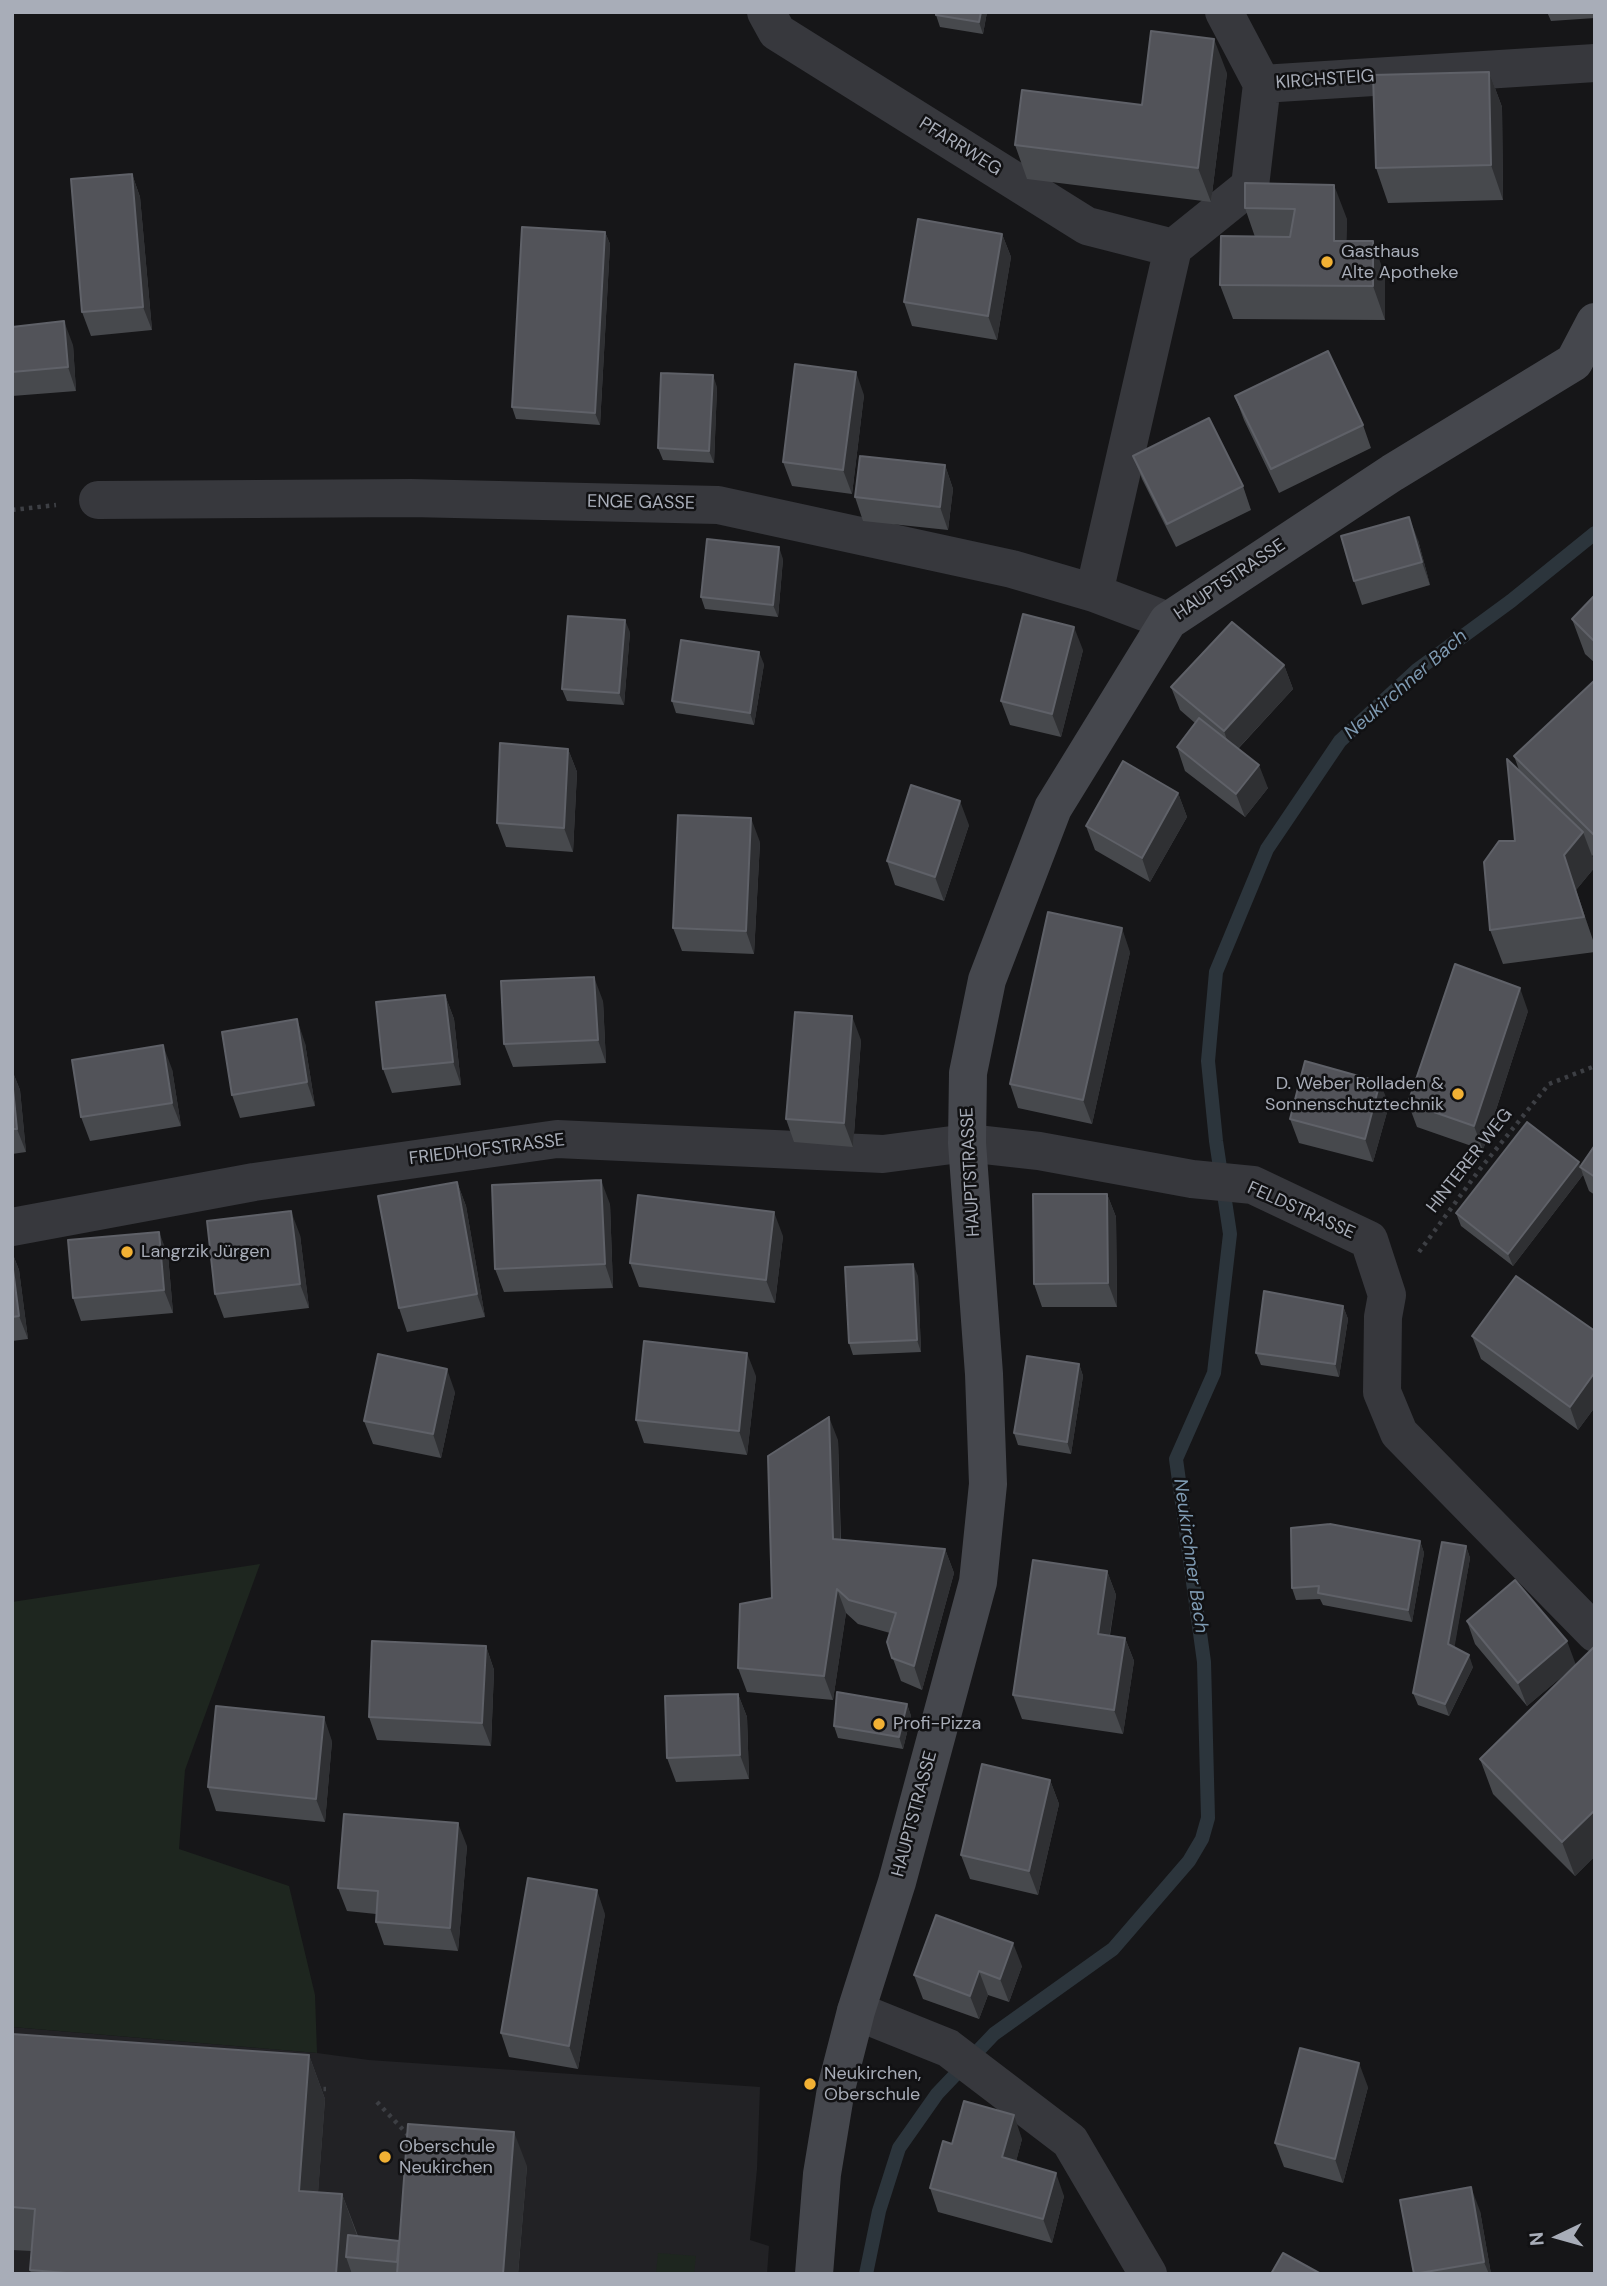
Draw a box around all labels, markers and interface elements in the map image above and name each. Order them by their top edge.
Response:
street label: KIRCHSTEIG [1275,66,1375,94]
street label: PFARRWEG [915,113,1005,181]
place label: Gasthaus Alte Apotheke [1341,241,1459,284]
marker: Gasthaus Alte Apotheke [1319,254,1335,270]
street label: ENGE GASSE [587,491,695,515]
street label: HAUPTSTRASSE [1170,535,1290,625]
water label: Neukirchner Bach [1340,625,1472,745]
place label: D. Weber Rolladen & Sonnenschutztechnik [1265,1073,1444,1116]
marker: D. Weber Rolladen & Sonnenschutztechnik [1450,1086,1466,1102]
street label: HINTERER WEG [1422,1104,1518,1218]
street label: HAUPTSTRASSE [957,1107,985,1237]
street label: FRIEDHOFSTRASSE [408,1130,566,1170]
street label: FELDSTRASSE [1244,1178,1358,1244]
place label: Langrzik Jürgen [141,1241,270,1263]
marker: Langrzik Jürgen [119,1244,135,1260]
water label: Neukirchner Bach [1168,1477,1212,1635]
place label: Profi-Pizza [893,1713,981,1735]
marker: Profi-Pizza [871,1716,887,1732]
street label: HAUPTSTRASSE [888,1749,942,1879]
place label: Neukirchen, Oberschule [824,2063,921,2106]
marker: Neukirchen, Oberschule [802,2076,818,2092]
place label: Oberschule Neukirchen [399,2136,495,2178]
marker: Oberschule Neukirchen [377,2149,393,2165]
north arrow [1523,2202,1593,2272]
text: N [1524,2231,1550,2247]

